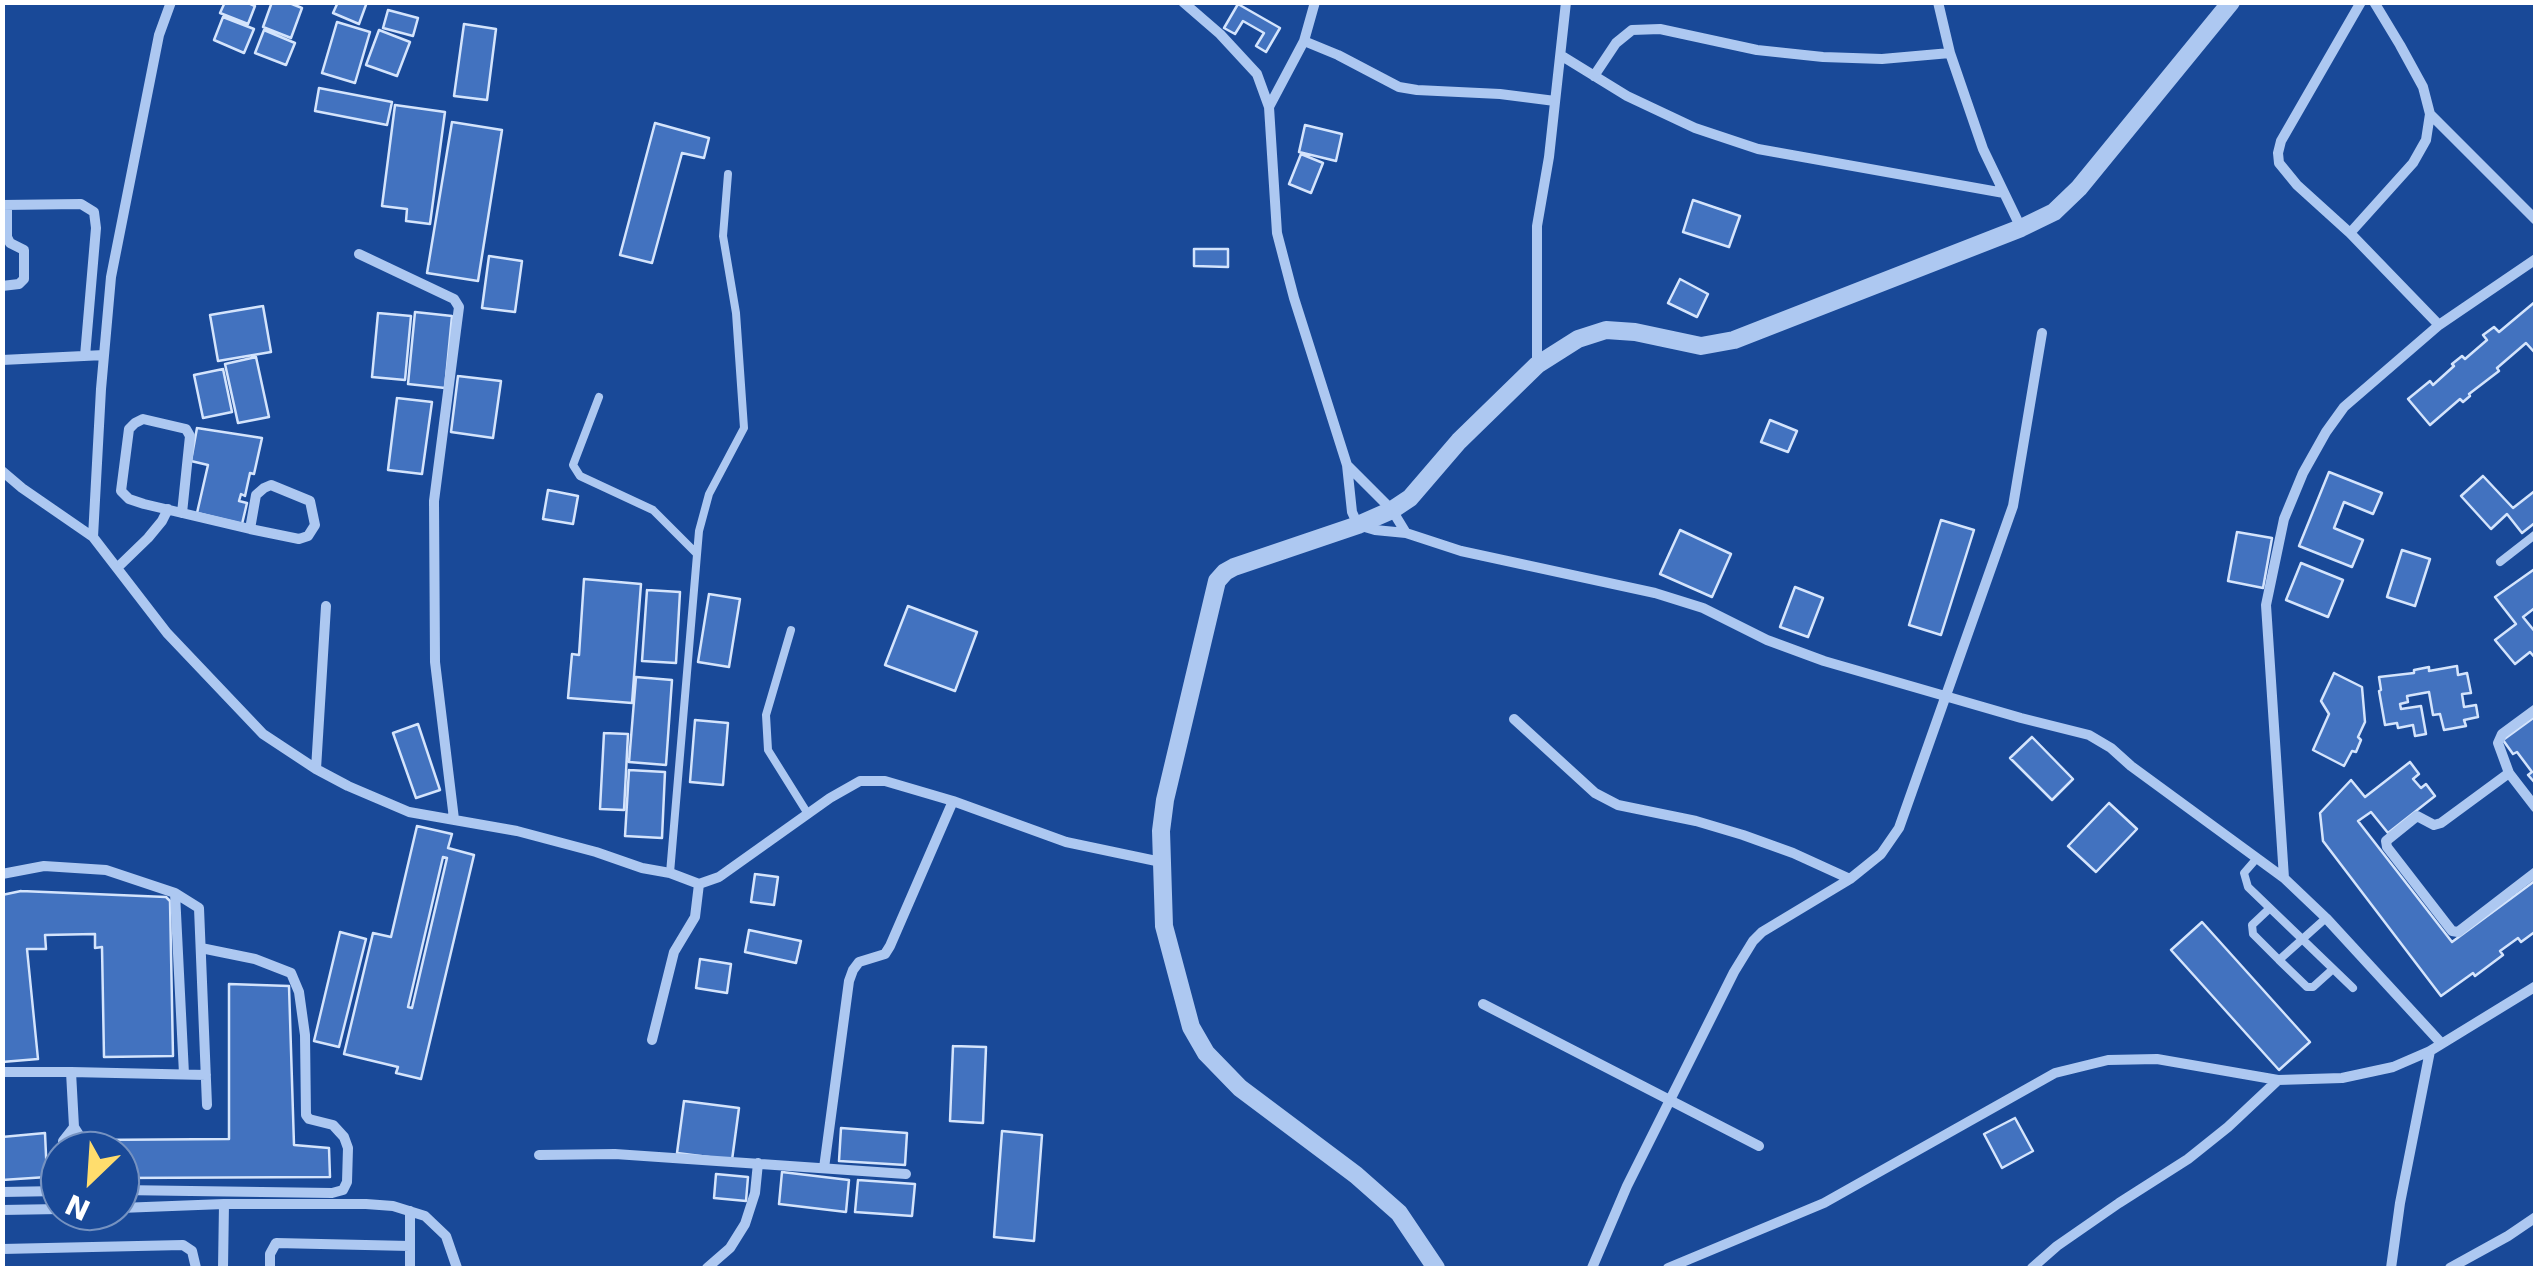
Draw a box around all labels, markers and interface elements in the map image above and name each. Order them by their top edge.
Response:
north arrow [40,1131,140,1231]
text: N [60,1187,96,1227]

